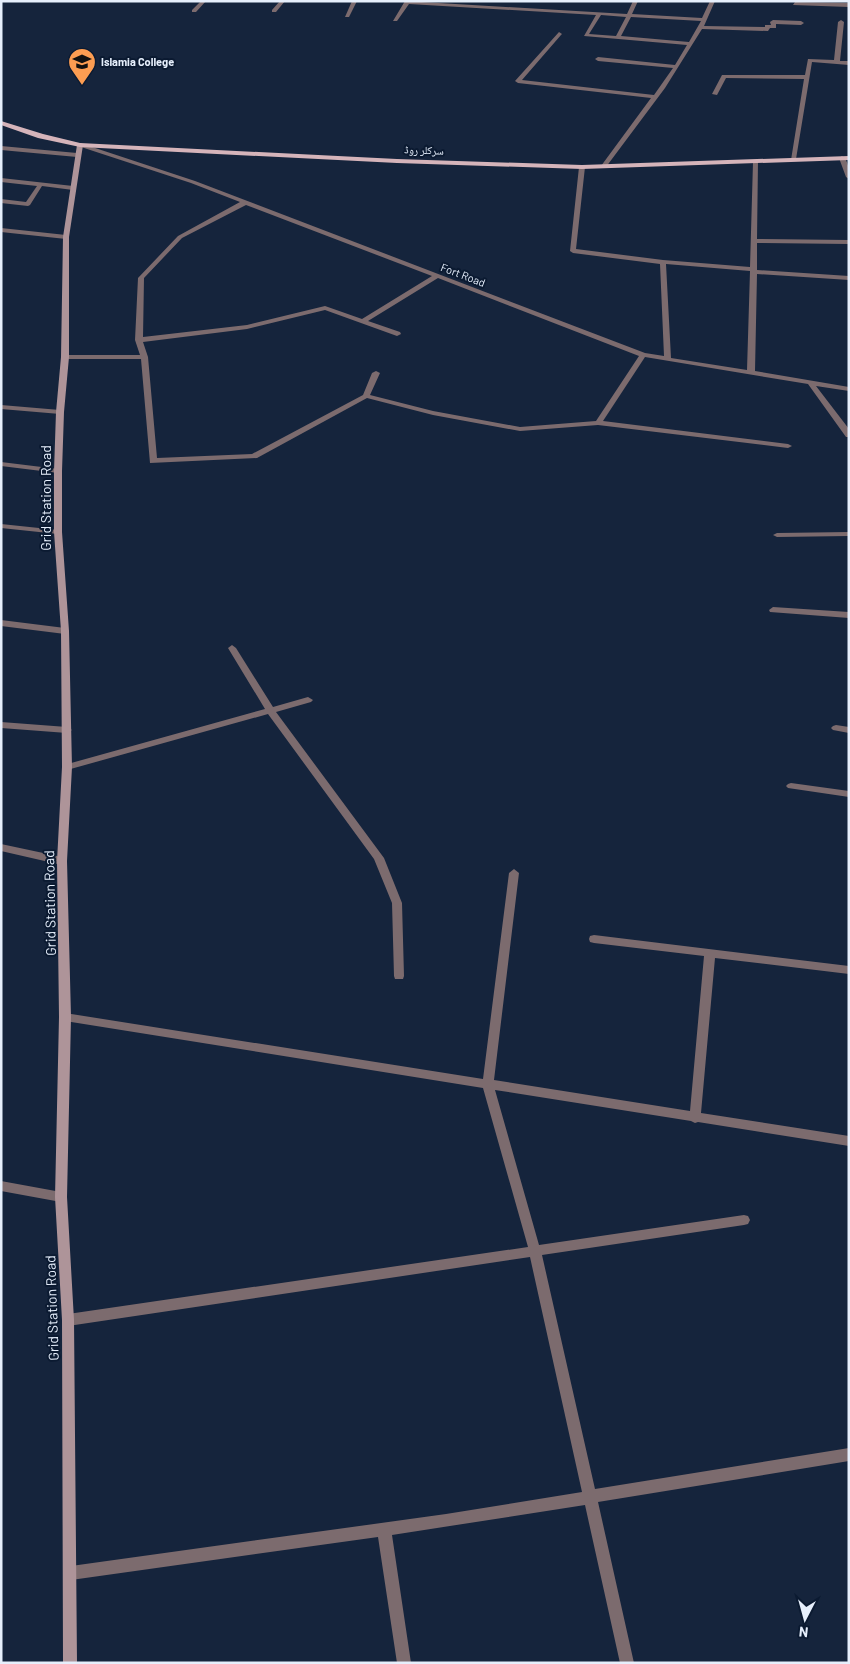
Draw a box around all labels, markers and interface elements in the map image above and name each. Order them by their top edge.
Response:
school or university icon: Islamia College [67,47,97,86]
place label: Islamia College [101,55,174,68]
street label: سرکلر روڈ [404,142,444,157]
street label: Fort Road [439,260,487,289]
street label: Grid Station Road [37,445,54,551]
street label: Grid Station Road [40,850,59,956]
street label: Grid Station Road [41,1255,62,1361]
north arrow [780,1594,830,1644]
text: N [798,1623,809,1641]

